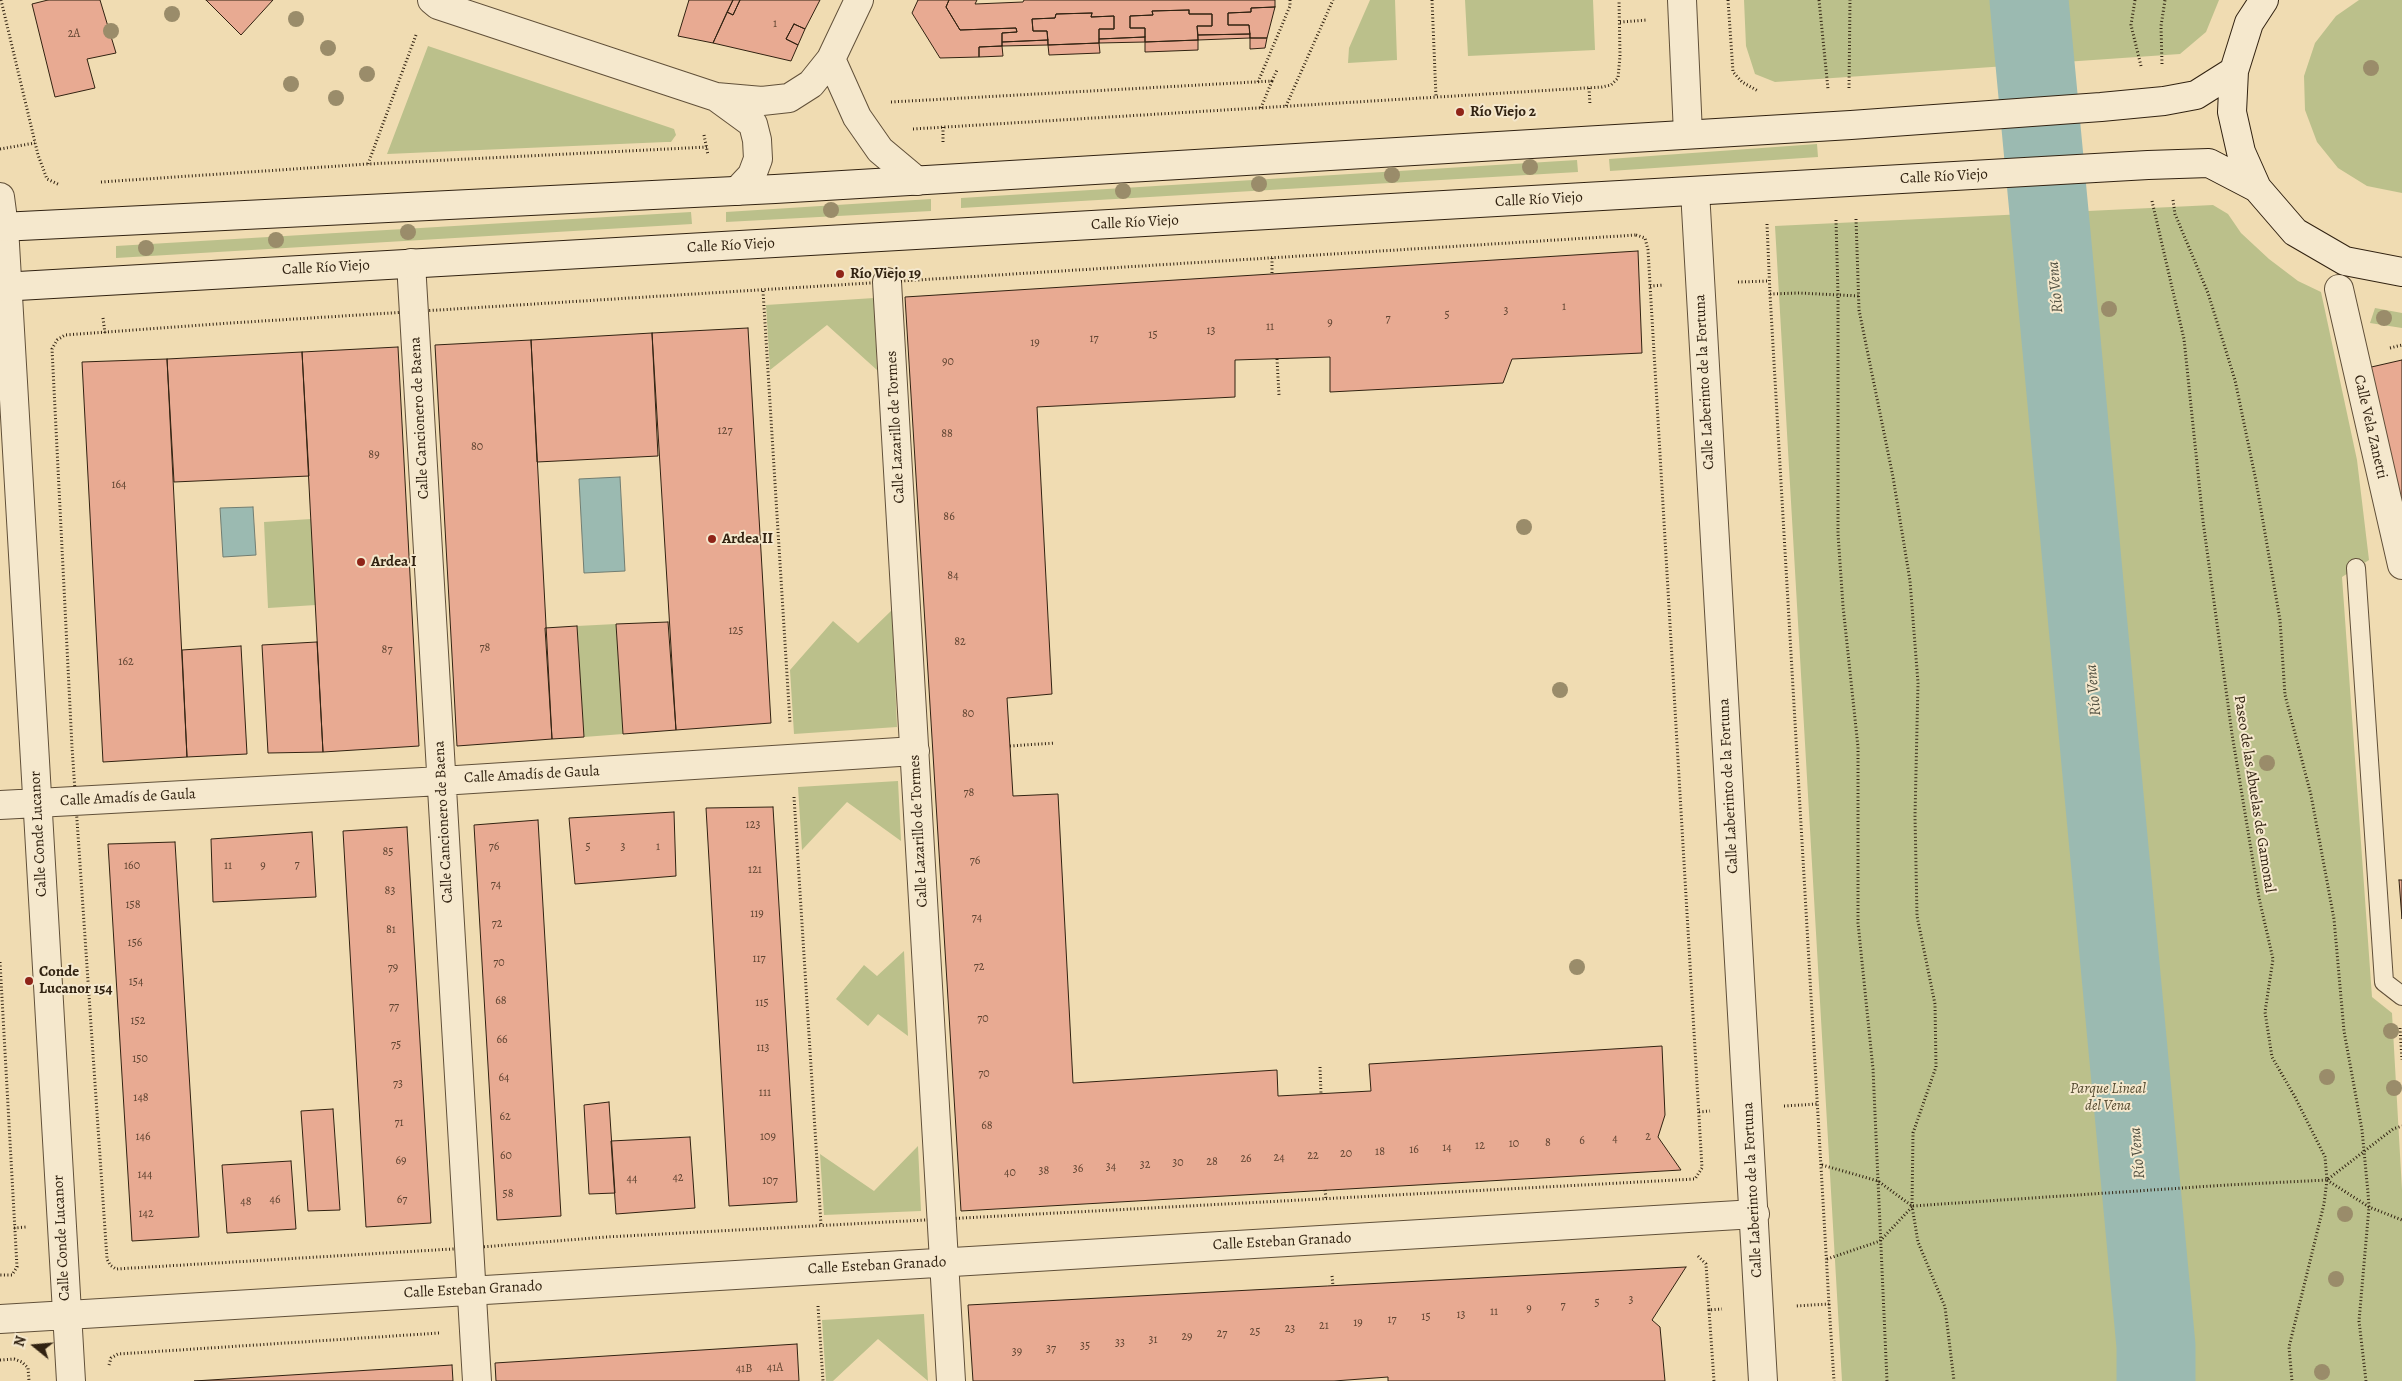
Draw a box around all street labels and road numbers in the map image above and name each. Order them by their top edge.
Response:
street label: Calle Río Viejo [1900,166,1988,188]
street label: Calle Río Viejo [1495,189,1583,211]
street label: Calle Río Viejo [1091,212,1179,234]
street label: Calle Río Viejo [687,235,775,257]
street label: Calle Río Viejo [282,257,370,279]
street label: Calle Laberinto de la Fortuna [1691,294,1719,470]
street label: Calle Cancionero de Baena [407,336,433,500]
street label: Calle Lazarillo de Tormes [883,350,909,504]
street label: Calle Vela Zanetti [2349,373,2391,481]
street label: Paseo de las Abuelas de Gamonal [2230,694,2278,894]
street label: Calle Laberinto de la Fortuna [1715,698,1743,874]
street label: Calle Cancionero de Baena [431,740,457,904]
street label: Calle Lazarillo de Tormes [906,754,932,908]
street label: Calle Amadís de Gaula [464,762,600,788]
street label: Calle Conde Lucanor [27,770,51,898]
street label: Calle Amadís de Gaula [60,785,196,811]
street label: Calle Laberinto de la Fortuna [1739,1102,1767,1278]
street label: Calle Conde Lucanor [50,1174,74,1302]
street label: Calle Esteban Granado [1212,1229,1352,1255]
street label: Calle Esteban Granado [807,1253,947,1279]
street label: Calle Esteban Granado [403,1277,543,1303]

